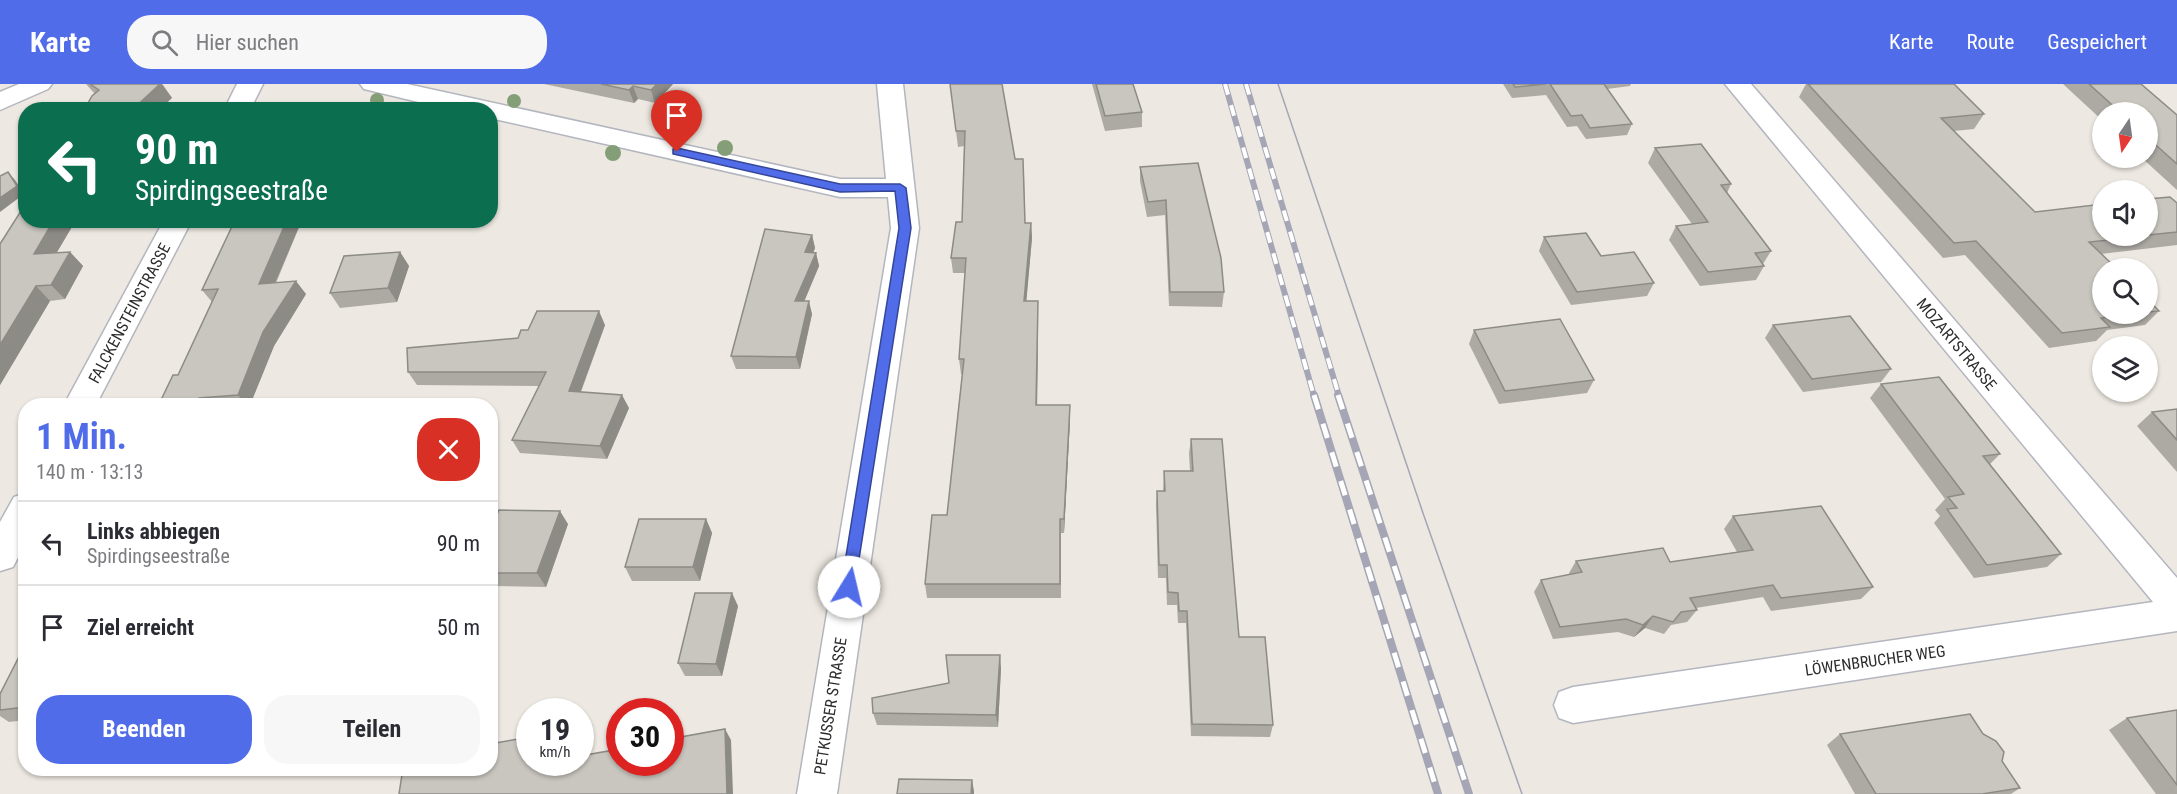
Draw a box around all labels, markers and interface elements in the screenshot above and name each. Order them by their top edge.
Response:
search box [127,15,547,69]
text: Karte [30,26,91,59]
icon: search [148,26,181,59]
text: Hier suchen [196,30,299,55]
text: Karte [1889,30,1933,54]
text: Route [1966,30,2014,54]
text: Gespeichert [2047,30,2147,54]
pin [651,90,702,152]
icon: arrive [660,99,693,132]
north arrow [2092,102,2158,168]
map controls [2092,102,2158,402]
text: 90 m [135,125,218,174]
icon: left [36,126,114,204]
text: Spirdingseestraße [135,175,328,207]
button: sound [2092,180,2158,246]
street label: FALCKENSTEINSTRASSE [84,240,174,386]
button: search [2092,258,2158,324]
street label: MOZARTSTRASSE [1913,294,2001,394]
button: layers [2092,336,2158,402]
text: 1 Min. [36,416,127,458]
button: close [417,418,480,481]
text: 140 m · 13:13 [36,460,143,484]
text: Links abbiegen [87,519,220,544]
icon: left [36,527,69,560]
text: 90 m [437,531,480,556]
text: Spirdingseestraße [87,544,230,568]
position arrow [817,555,881,619]
icon: arrive [36,611,69,644]
text: Ziel erreicht [87,615,194,640]
text: 50 m [437,615,480,640]
street label: PETKUSSER STRASSE [810,636,851,776]
street label: LÖWENBRUCHER WEG [1804,641,1947,680]
button: Beenden [36,695,252,764]
button: Teilen [264,695,480,764]
speed limit sign: 30 [606,698,684,776]
text: 19 [540,712,570,747]
text: km/h [540,743,570,761]

